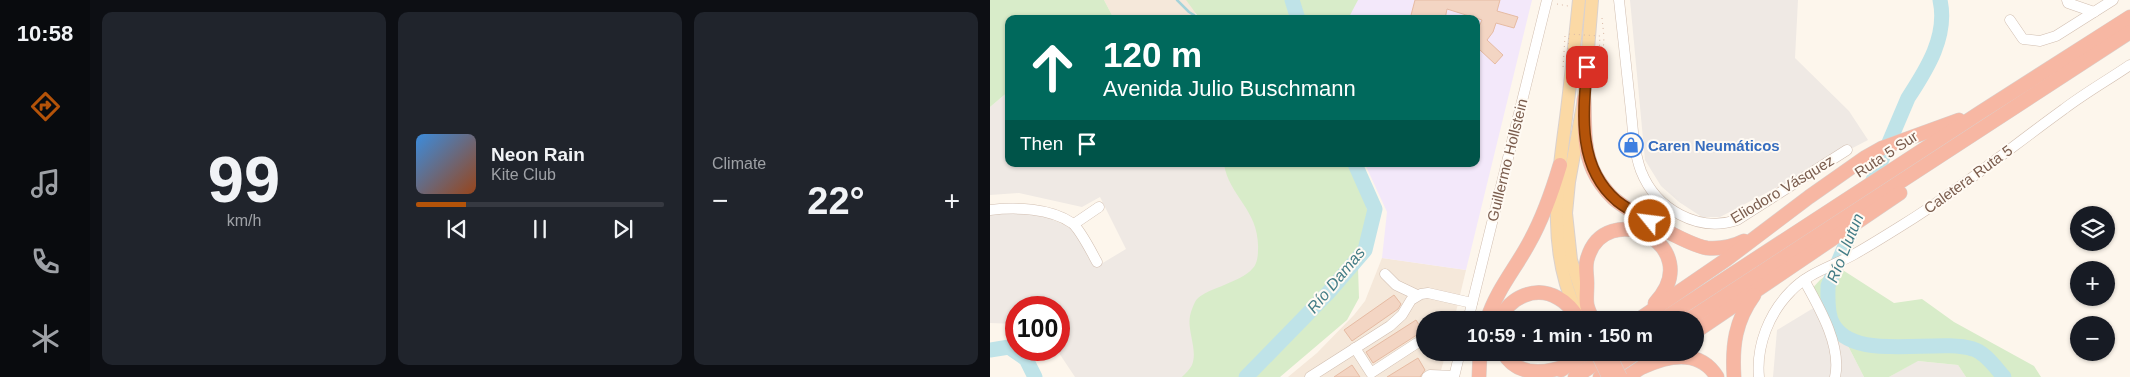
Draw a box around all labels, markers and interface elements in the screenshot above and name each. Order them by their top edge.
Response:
text: 10:58 [17,21,73,46]
icon: ahead [1020,35,1085,100]
text: 120 m [1103,35,1202,74]
pin [1566,46,1608,88]
icon: arrive [1573,53,1601,81]
text: Avenida Julio Buschmann [1103,76,1356,101]
icon: directions [28,89,63,124]
street label: Guillermo Hollstein [1484,97,1530,223]
street label: Ruta 5 Sur [1851,127,1921,181]
icon: arrive [1073,130,1101,158]
shop icon: Caren Neumáticos [1618,132,1644,158]
text: Then [1020,133,1063,154]
place label: Caren Neumáticos [1648,137,1780,154]
street label: Caletera Ruta 5 [1921,141,2015,217]
text: 99 [208,143,280,216]
text: Neon Rain [491,144,585,165]
street label: Eliodoro Vásquez [1727,151,1837,227]
text: Climate [712,155,766,172]
icon: music [28,166,63,201]
text: Kite Club [491,166,556,183]
text: 22° [807,180,865,222]
text: − [712,185,728,216]
text: + [944,185,960,216]
position arrow [1623,194,1675,246]
map controls [2070,206,2115,361]
button: layers [2070,206,2115,251]
water label: Río Llutun [1823,211,1867,285]
text: km/h [227,212,261,229]
icon: previous [443,215,471,243]
icon: pause [526,215,554,243]
icon: next [609,215,637,243]
icon: phone [28,244,63,279]
water label: Río Damas [1304,244,1368,316]
button: + [2070,261,2115,306]
speed limit sign: 100 [1005,296,1070,361]
button: − [2070,316,2115,361]
icon: climate [28,321,63,356]
text: 10:59 · 1 min · 150 m [1467,325,1653,346]

